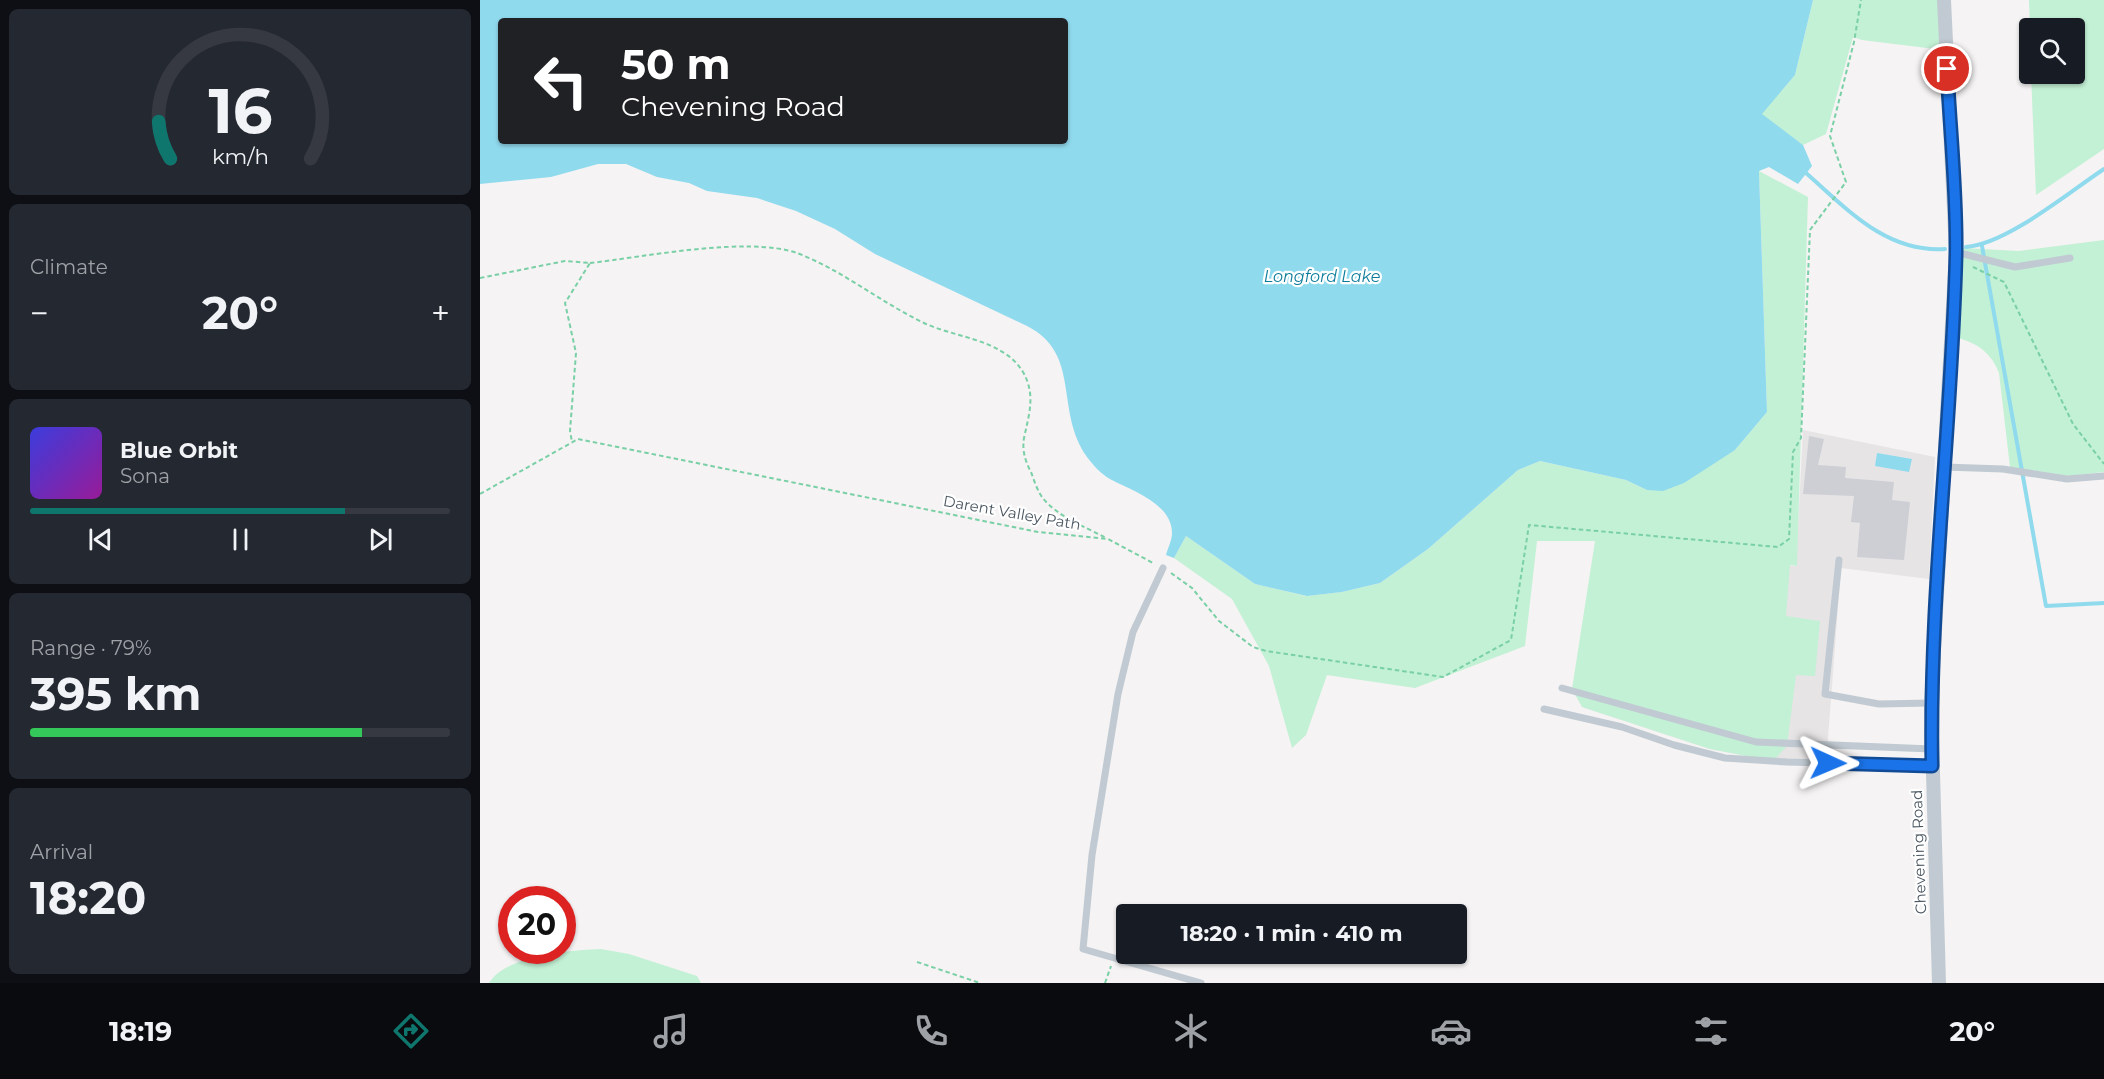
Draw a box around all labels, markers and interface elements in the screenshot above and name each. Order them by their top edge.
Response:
map controls [2019,18,2085,84]
button: search [2019,18,2085,84]
text: 50 m [621,38,730,90]
icon: left [522,42,600,120]
pin [1921,43,1972,94]
icon: arrive [1930,52,1963,85]
text: 16 [208,73,272,149]
text: Chevening Road [621,90,845,123]
text: km/h [211,143,269,169]
text: Climate [30,255,108,279]
water label: Longford Lake [1264,267,1380,286]
text: 20° [202,285,278,340]
text: − [30,293,49,333]
text: + [431,293,450,333]
text: Blue Orbit [120,437,238,464]
text: Sona [120,464,170,488]
street label: Darent Valley Path [942,491,1082,534]
icon: previous [84,523,117,556]
icon: pause [224,523,257,556]
icon: next [364,523,397,556]
text: Range · 79% [30,636,152,660]
text: 395 km [30,666,201,721]
position arrow [1796,731,1860,795]
street label: Chevening Road [1907,790,1930,915]
text: Arrival [30,840,93,864]
text: 18:20 [30,870,146,925]
speed limit sign: 20 [498,886,576,964]
text: 18:20 · 1 min · 410 m [1180,920,1403,947]
icon: directions [390,1010,432,1052]
icon: music [650,1010,692,1052]
icon: phone [910,1010,952,1052]
icon: climate [1170,1010,1212,1052]
icon: car [1430,1010,1472,1052]
icon: filters [1690,1010,1732,1052]
text: 18:19 [109,1015,172,1048]
text: 20° [1949,1015,1995,1048]

